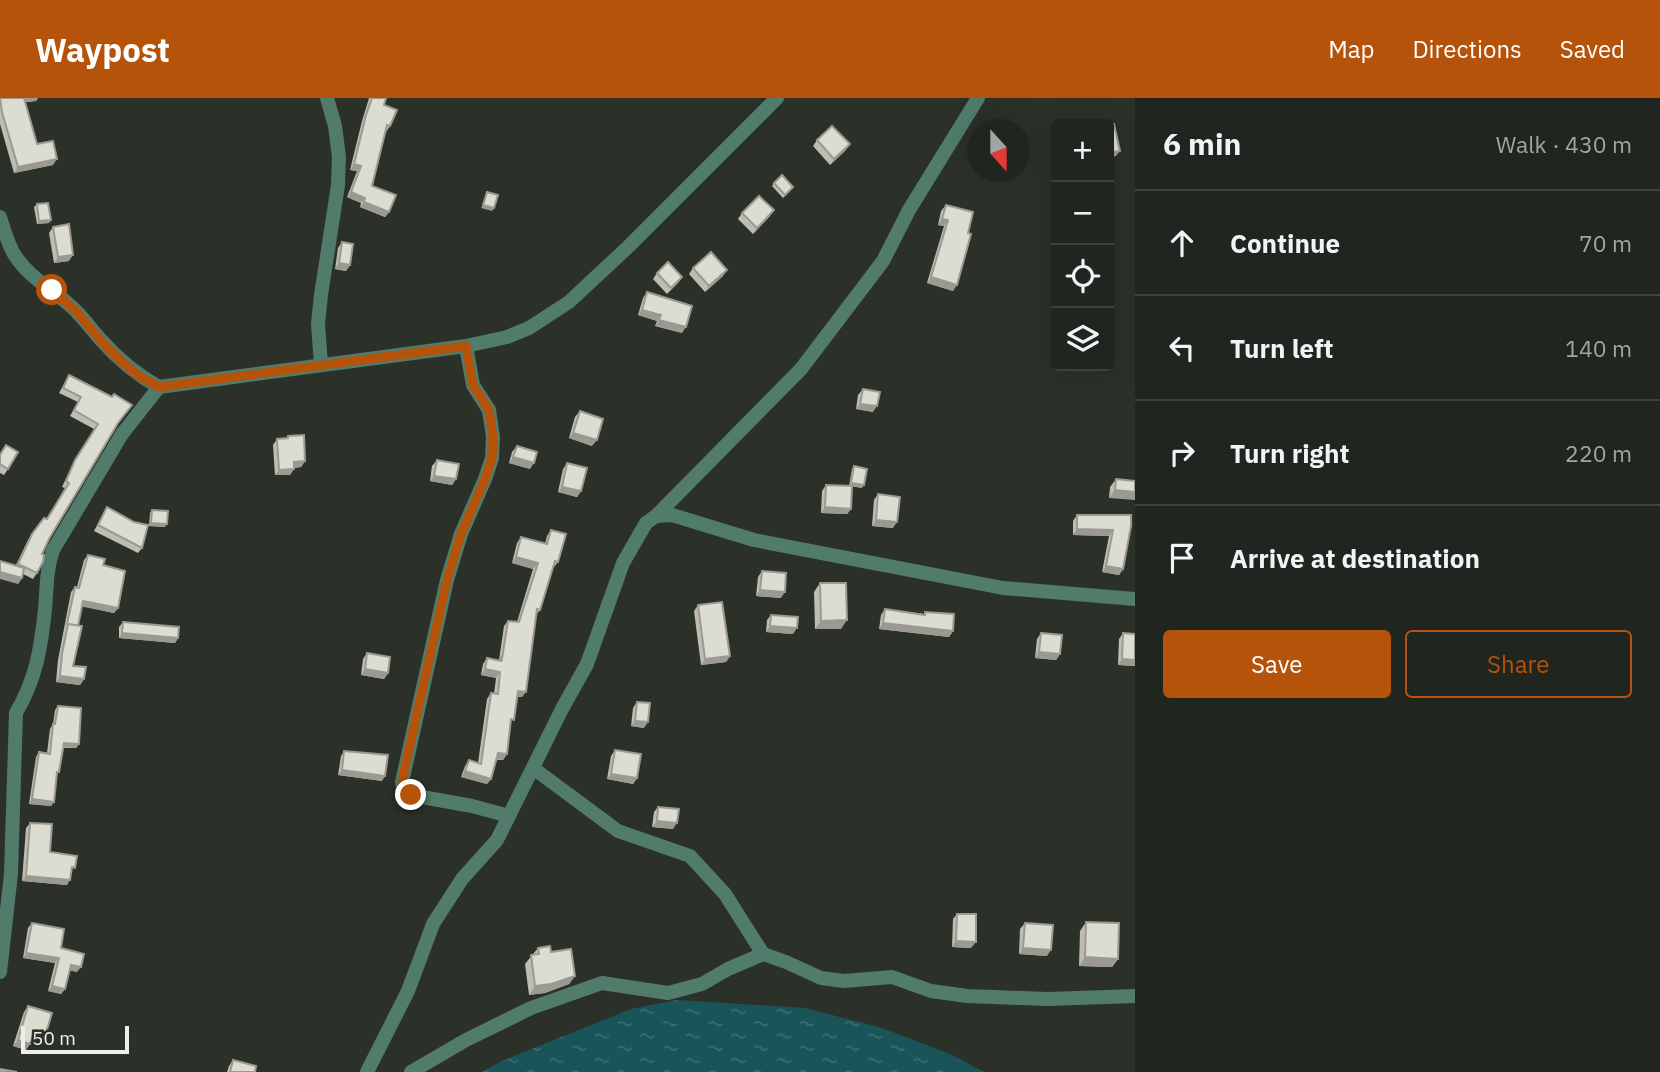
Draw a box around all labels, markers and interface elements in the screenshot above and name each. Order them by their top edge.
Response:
text: Waypost [35,28,170,71]
text: Map [1328,33,1374,65]
text: Directions [1412,33,1522,65]
text: Saved [1560,33,1625,65]
north arrow [967,119,1030,182]
map controls [1051,119,1114,371]
button: + [1051,119,1114,182]
text: 6 min [1163,124,1241,163]
text: Walk · 430 m [1496,129,1632,159]
button: − [1051,182,1114,245]
icon: ahead [1163,224,1201,262]
text: Continue [1230,226,1340,260]
text: 70 m [1579,228,1632,258]
button: locate [1051,245,1114,308]
route start [36,274,67,305]
button: layers [1051,308,1114,371]
icon: left [1163,329,1201,367]
text: Turn left [1230,331,1333,365]
text: 140 m [1565,333,1632,363]
icon: right [1163,434,1201,472]
text: Turn right [1230,436,1349,470]
text: 220 m [1565,438,1632,468]
icon: arrive [1163,539,1201,577]
text: Arrive at destination [1230,541,1480,575]
button: Save [1163,630,1391,698]
button: Share [1405,630,1632,698]
route end [395,779,426,810]
scale bar [21,1023,130,1055]
text: 50 m [32,1026,76,1050]

